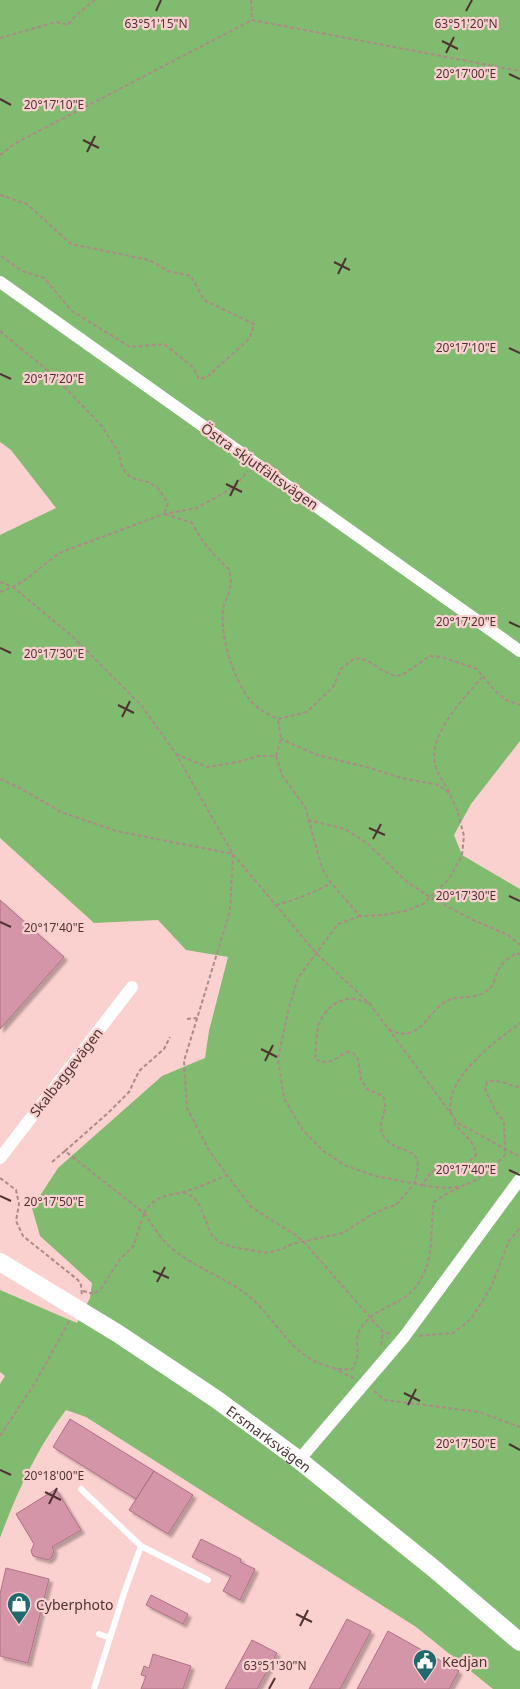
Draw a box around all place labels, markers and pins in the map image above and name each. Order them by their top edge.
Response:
shop icon: Cyberphoto [6,1591,32,1625]
place label: Cyberphoto [36,1595,114,1614]
public building icon: Kedjan [412,1648,438,1682]
place label: Kedjan [442,1652,487,1671]

